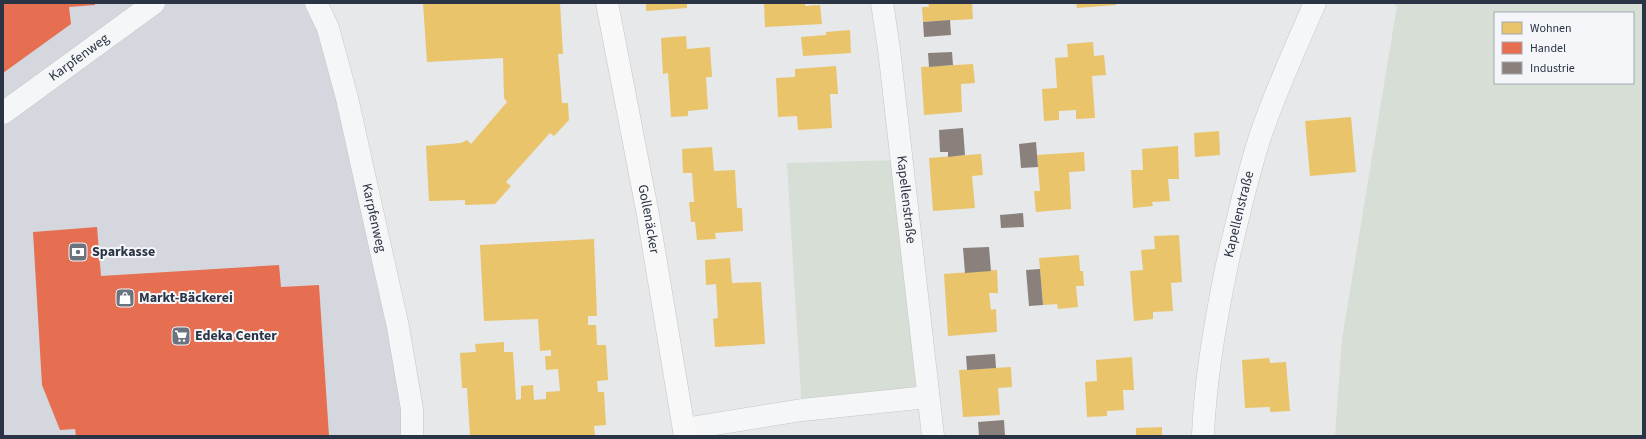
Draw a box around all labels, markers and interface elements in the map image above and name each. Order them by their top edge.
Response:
legend [1494,12,1634,84]
text: Wohnen [1530,20,1572,37]
street label: Karpfenweg [45,29,113,86]
text: Handel [1530,40,1566,57]
text: Industrie [1530,60,1575,77]
street label: Kapellenstraße [891,154,921,245]
street label: Kapellenstraße [1219,169,1259,260]
street label: Karpfenweg [356,181,391,254]
street label: Gollenäcker [632,183,664,255]
bank icon: Sparkasse [67,241,89,263]
place label: Sparkasse [92,242,155,262]
shop icon: Markt-Bäckerei [114,287,136,309]
place label: Markt-Bäckerei [139,288,233,308]
supermarket icon: Edeka Center [170,325,192,347]
place label: Edeka Center [195,326,277,346]

